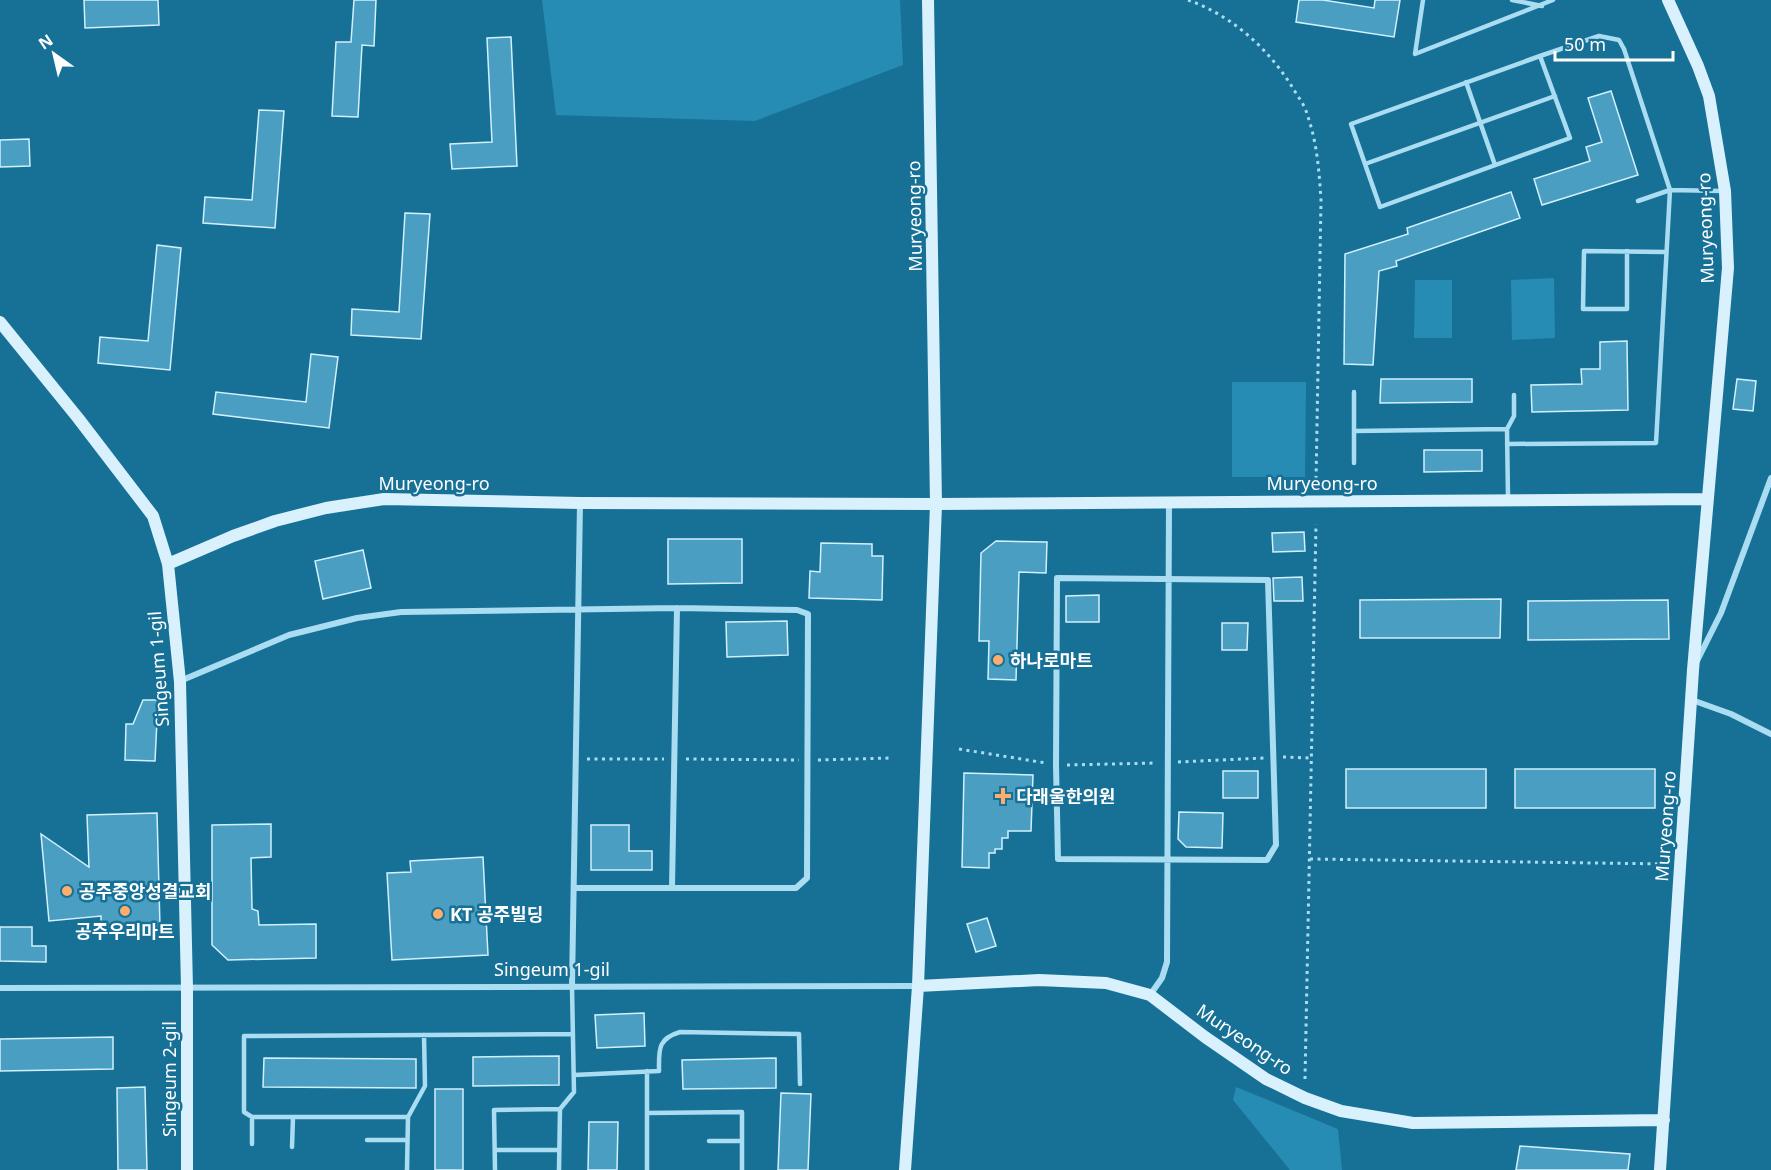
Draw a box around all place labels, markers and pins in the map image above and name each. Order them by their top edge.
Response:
place label: 하나로마트 [1010,648,1093,672]
marker: 하나로마트 [991,653,1005,667]
place label: 다래울한의원 [1016,784,1115,808]
marker: 다래울한의원 [994,787,1012,805]
place label: 공주중앙성결교회 [79,879,211,903]
marker: 공주중앙성결교회 [60,884,74,898]
place label: KT 공주빌딩 [450,902,543,926]
marker: 공주우리마트 [118,904,132,918]
marker: KT 공주빌딩 [431,907,445,921]
place label: 공주우리마트 [75,919,175,943]

